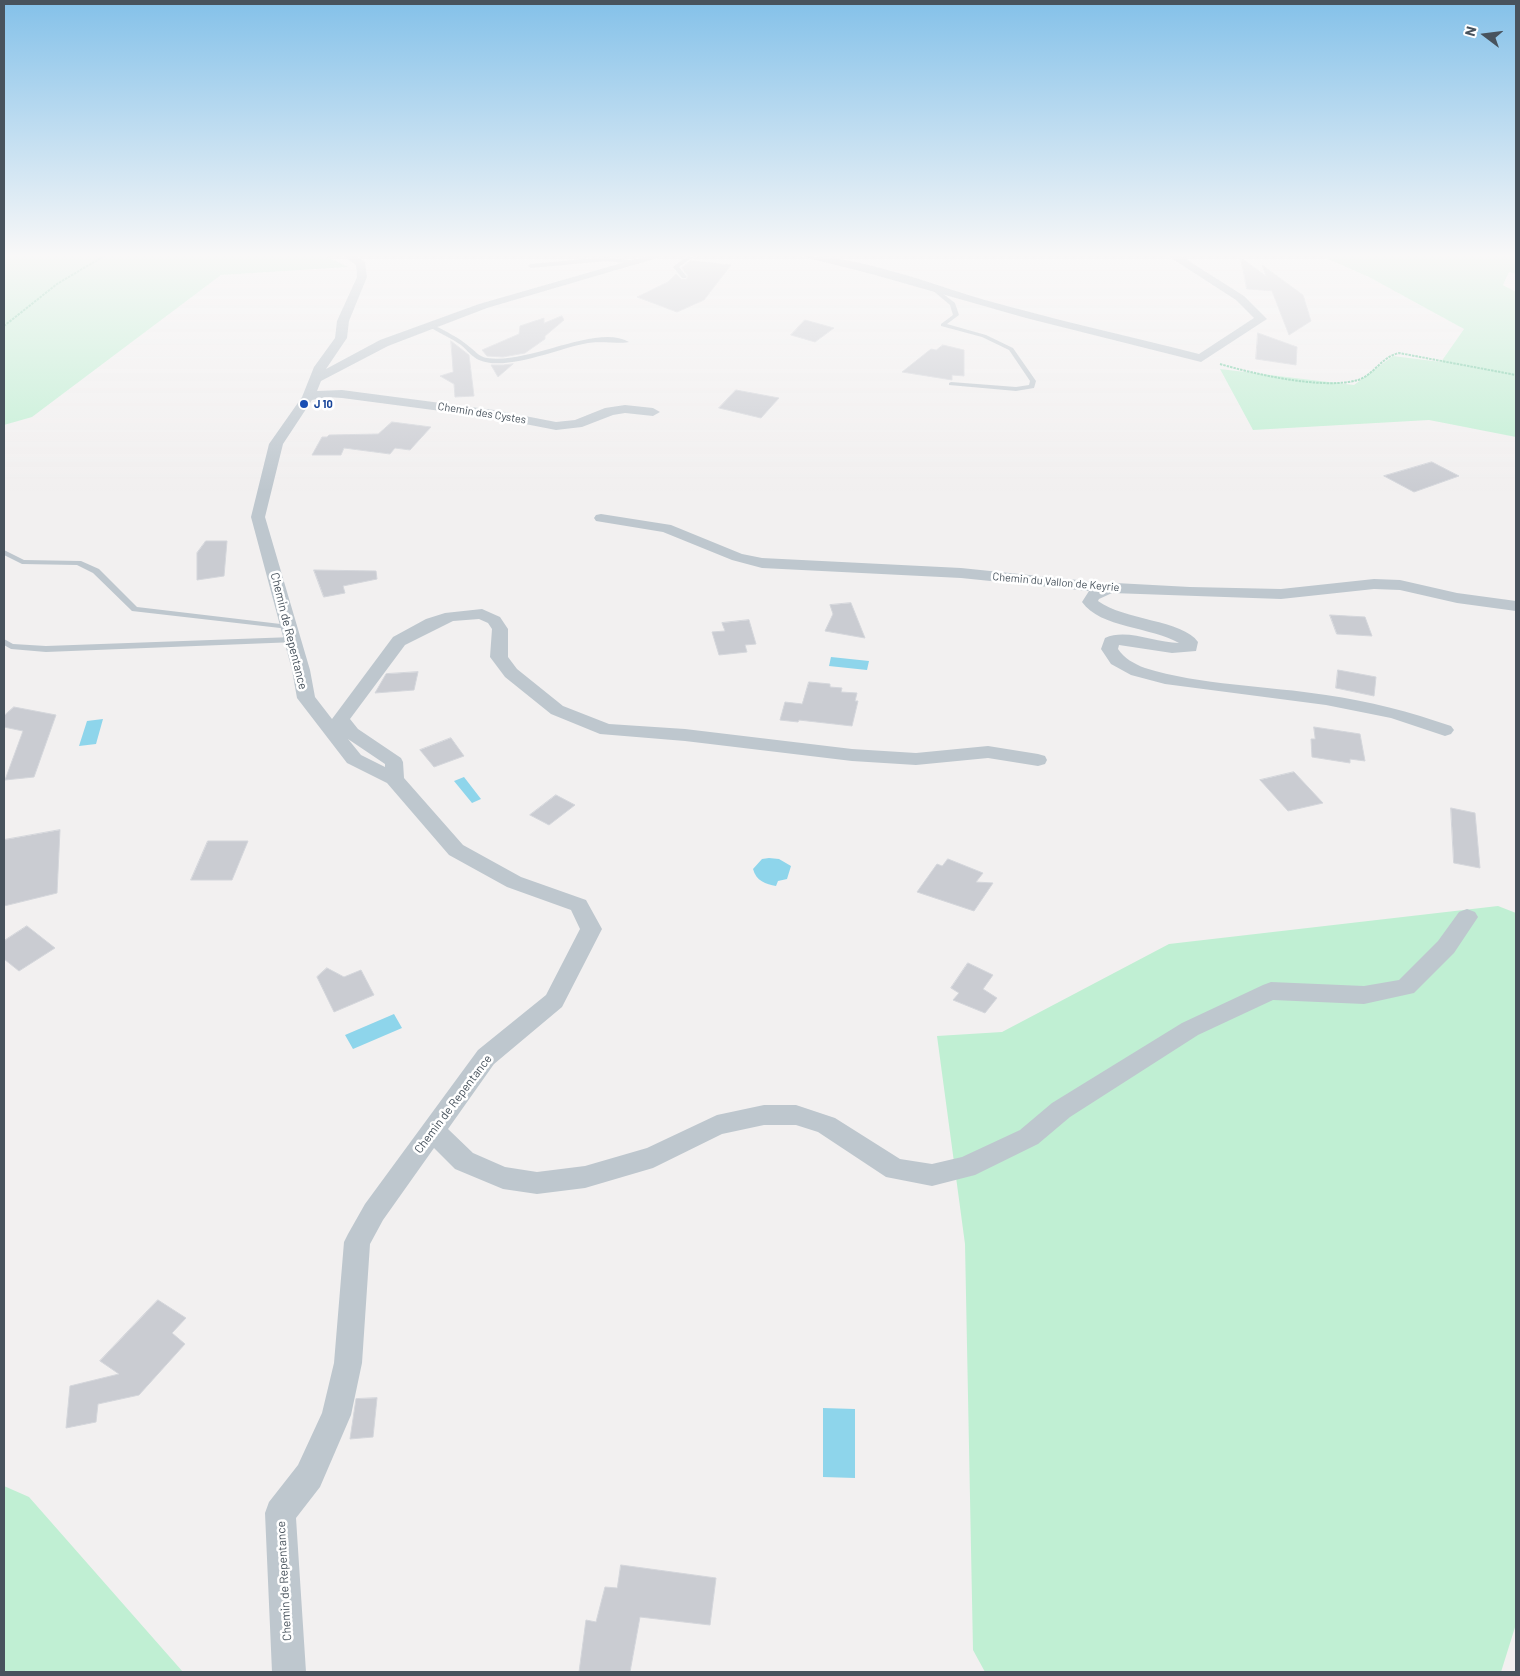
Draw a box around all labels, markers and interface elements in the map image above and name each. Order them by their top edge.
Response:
north arrow [1460,10,1510,60]
text: N [1461,24,1479,38]
place label: J 10 [314,397,333,411]
marker: J 10 [298,398,310,410]
street label: Chemin des Cystes [437,399,527,427]
street label: Chemin du Vallon de Keyrie [992,570,1120,594]
street label: Chemin de Repentance [268,571,310,691]
street label: Chemin de Repentance [411,1052,495,1156]
street label: Chemin de Repentance [274,1521,294,1641]

